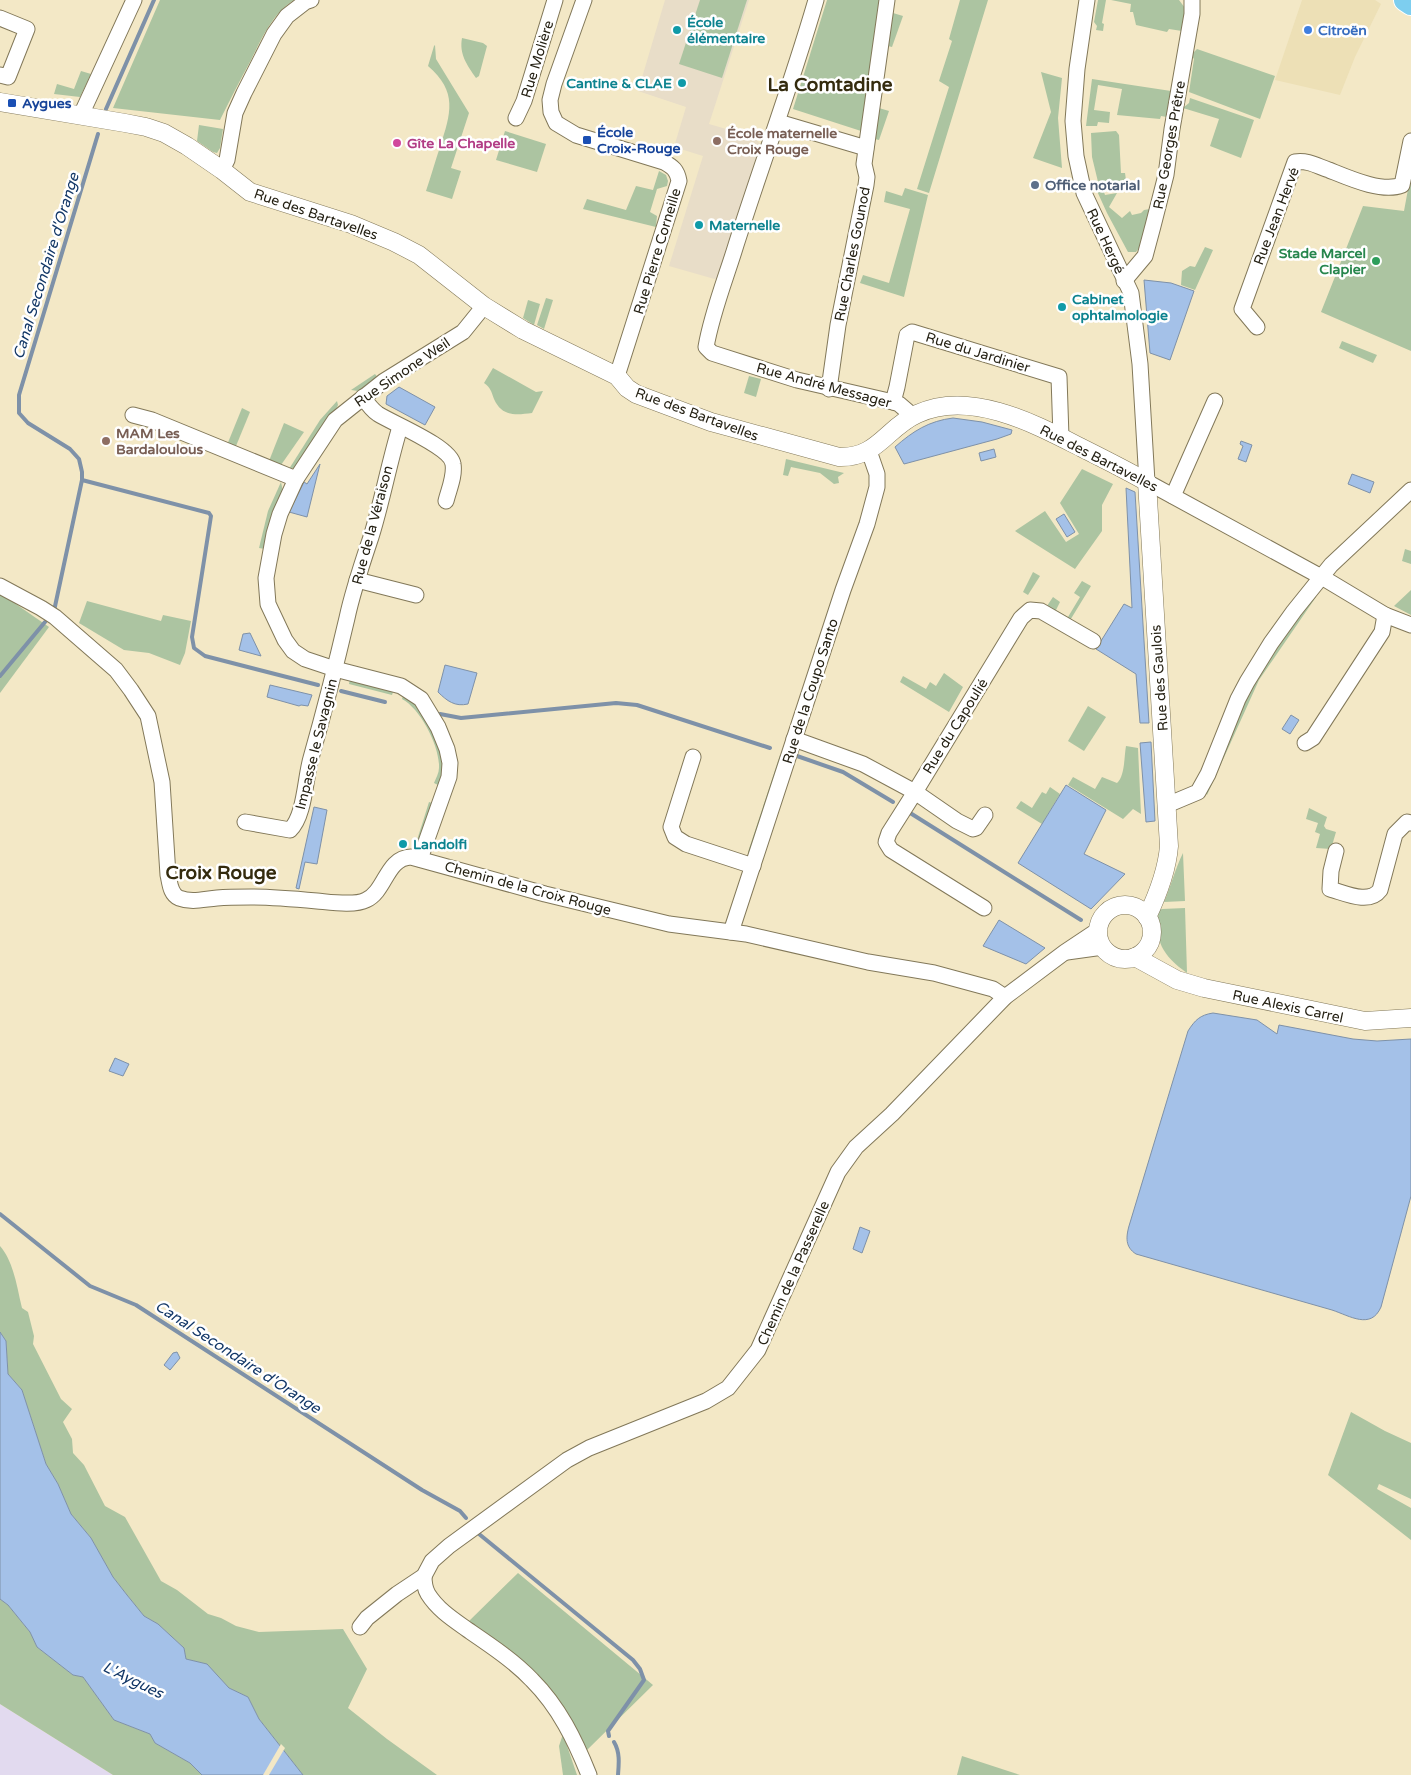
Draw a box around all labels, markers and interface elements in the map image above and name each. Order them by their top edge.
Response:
place label: École élémentaire [687,14,765,47]
street label: Rue Molière [518,18,557,100]
place label: Citroën [1318,22,1367,39]
marker: École élémentaire [671,24,683,36]
marker: Citroën [1302,24,1314,36]
district label: La Comtadine [767,74,893,96]
place label: Cantine & CLAE [566,75,672,92]
marker: Cantine & CLAE [676,77,688,89]
street label: Rue Georges Prêtre [1150,79,1189,211]
place label: Aygues [22,95,72,112]
marker: Aygues [6,97,18,109]
place label: École Croix-Rouge [597,124,681,157]
place label: École maternelle Croix Rouge [727,125,837,158]
marker: École Croix-Rouge [581,134,593,146]
place label: Gîte La Chapelle [407,135,515,152]
marker: École maternelle Croix Rouge [711,135,723,147]
marker: Gîte La Chapelle [391,137,403,149]
street label: Rue Jean Hervé [1250,165,1303,268]
water label: Canal Secondaire d'Orange [9,169,83,361]
place label: Office notarial [1045,177,1140,194]
marker: Office notarial [1029,179,1041,191]
street label: Rue des Bartavelles [252,185,380,244]
street label: Rue Charles Gounod [831,185,874,323]
street label: Rue Pierre Corneille [630,186,685,316]
street label: Rue Hergé [1083,206,1128,277]
place label: Maternelle [709,217,780,234]
marker: Maternelle [693,219,705,231]
place label: Stade Marcel Clapier [1279,245,1367,278]
marker: Stade Marcel Clapier [1370,255,1382,267]
place label: Cabinet ophtalmologie [1072,291,1168,324]
marker: Cabinet ophtalmologie [1056,301,1068,313]
street label: Rue du Jardinier [924,329,1033,377]
street label: Rue Simone Weil [351,334,453,411]
street label: Rue André Messager [754,359,894,412]
street label: Rue des Bartavelles [633,384,761,445]
street label: Rue des Bartavelles [1037,421,1161,496]
place label: MAM Les Bardaloulous [116,425,203,458]
marker: MAM Les Bardaloulous [100,435,112,447]
street label: Rue de la Véraison [348,464,397,587]
street label: Rue de la Coupo Santo [779,616,842,766]
street label: Rue des Gaulois [1147,624,1172,732]
street label: Rue du Capoulié [919,675,992,777]
street label: Impasse le Savagnin [292,677,341,811]
place label: Landolfi [413,836,467,853]
marker: Landolfi [397,838,409,850]
street label: Chemin de la Croix Rouge [443,858,613,919]
district label: Croix Rouge [166,862,277,885]
street label: Rue Alexis Carrel [1231,986,1345,1027]
street label: Chemin de la Passerelle [754,1198,833,1348]
water label: Canal Secondaire d'Orange [152,1297,325,1418]
water label: L'Aygues [100,1658,168,1703]

